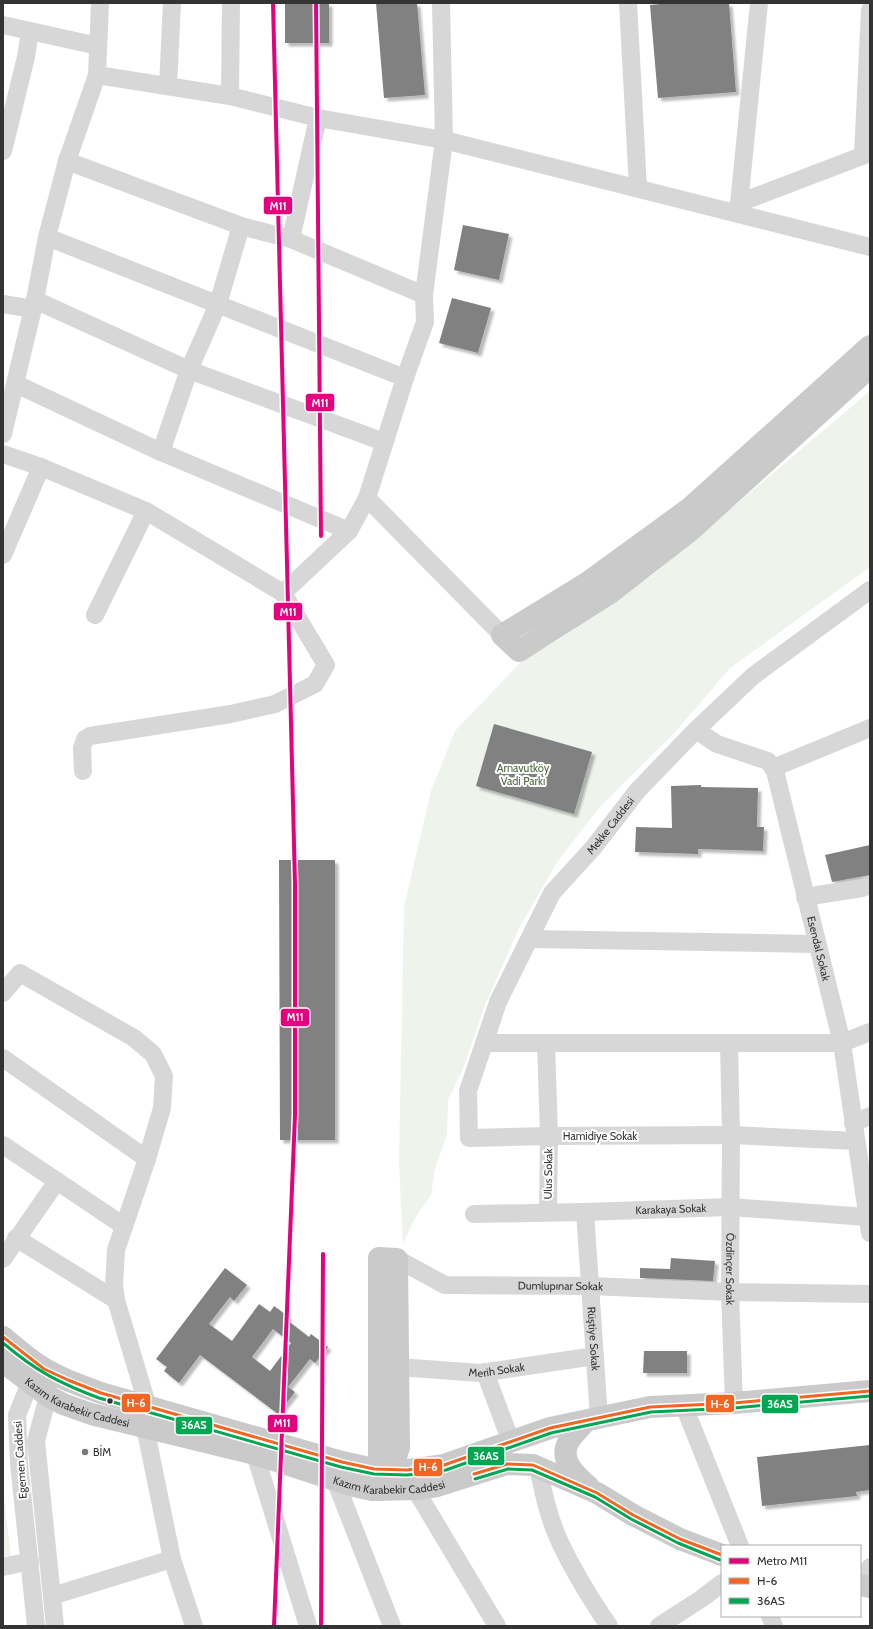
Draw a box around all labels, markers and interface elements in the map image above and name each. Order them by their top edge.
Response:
line badge: M11 [263,196,293,215]
text: M11 [269,199,287,213]
line badge: M11 [305,393,335,412]
text: M11 [311,396,329,410]
line badge: M11 [273,602,303,621]
text: M11 [279,605,297,619]
park label: Arnavutköy Vadi Parkı [497,761,550,788]
street label: Mekke Caddesi [584,794,637,857]
street label: Esendal Sokak [804,915,833,983]
line badge: M11 [280,1008,310,1027]
text: M11 [286,1010,304,1024]
street label: Hamidiye Sokak [563,1129,637,1143]
street label: Ulus Sokak [541,1148,555,1200]
street label: Karakaya Sokak [635,1201,707,1217]
street label: Özdinçer Sokak [723,1233,737,1305]
street label: Dumlupınar Sokak [518,1278,603,1294]
street label: Rüştiye Sokak [584,1306,603,1371]
street label: Merih Sokak [468,1360,526,1380]
street label: Kazım Karabekir Caddesi [22,1374,131,1430]
line badge: H-6 [121,1393,151,1413]
line badge: H-6 [705,1394,735,1413]
line badge: 36AS [761,1394,799,1414]
unlabelled marker [105,1396,115,1406]
text: H-6 [127,1396,145,1410]
text: H-6 [711,1397,729,1411]
text: 36AS [767,1397,793,1411]
line badge: M11 [267,1414,298,1433]
line badge: 36AS [175,1416,213,1435]
text: M11 [273,1416,291,1430]
text: 36AS [181,1418,207,1432]
street label: Egemen Caddesi [10,1421,30,1499]
place label: BİM [93,1445,111,1459]
line badge: 36AS [467,1446,505,1466]
marker: BİM [80,1447,90,1457]
text: 36AS [473,1449,499,1463]
line badge: H-6 [413,1458,443,1477]
text: H-6 [419,1460,437,1474]
street label: Kazım Karabekir Caddesi [331,1473,447,1497]
legend [721,1545,861,1617]
text: Metro M11 [757,1553,807,1568]
text: H-6 [757,1573,778,1588]
text: 36AS [757,1593,785,1608]

